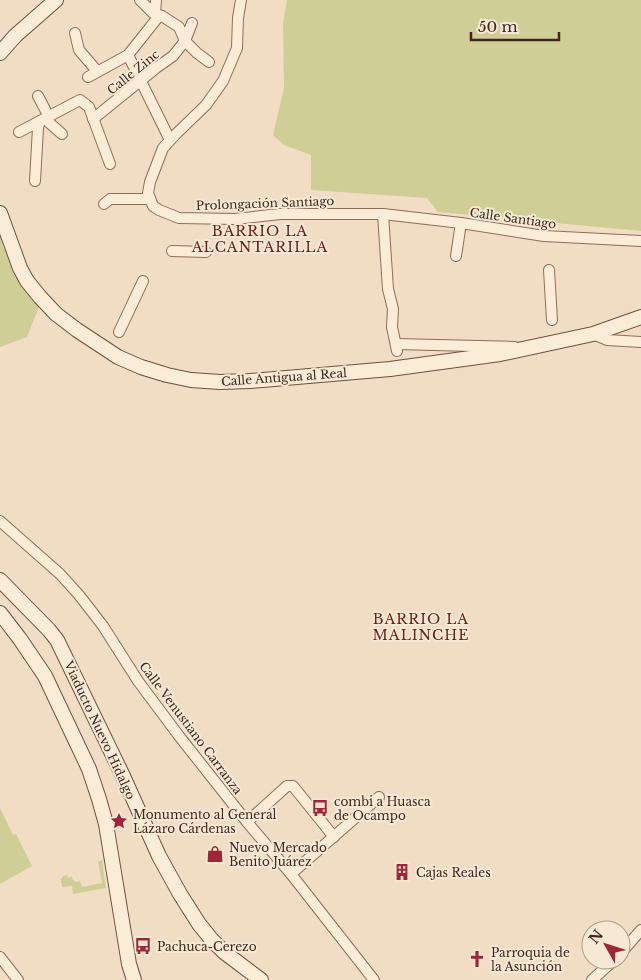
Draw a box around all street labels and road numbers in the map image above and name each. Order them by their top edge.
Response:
street label: Calle Zinc [104,46,162,97]
street label: Prolongación Santiago [196,193,335,213]
street label: Calle Santiago [469,204,557,232]
street label: Calle Antigua al Real [221,365,347,389]
street label: Viaducto Nuevo Hidalgo [61,658,139,802]
street label: Calle Venustiano Carranza [136,659,246,797]

